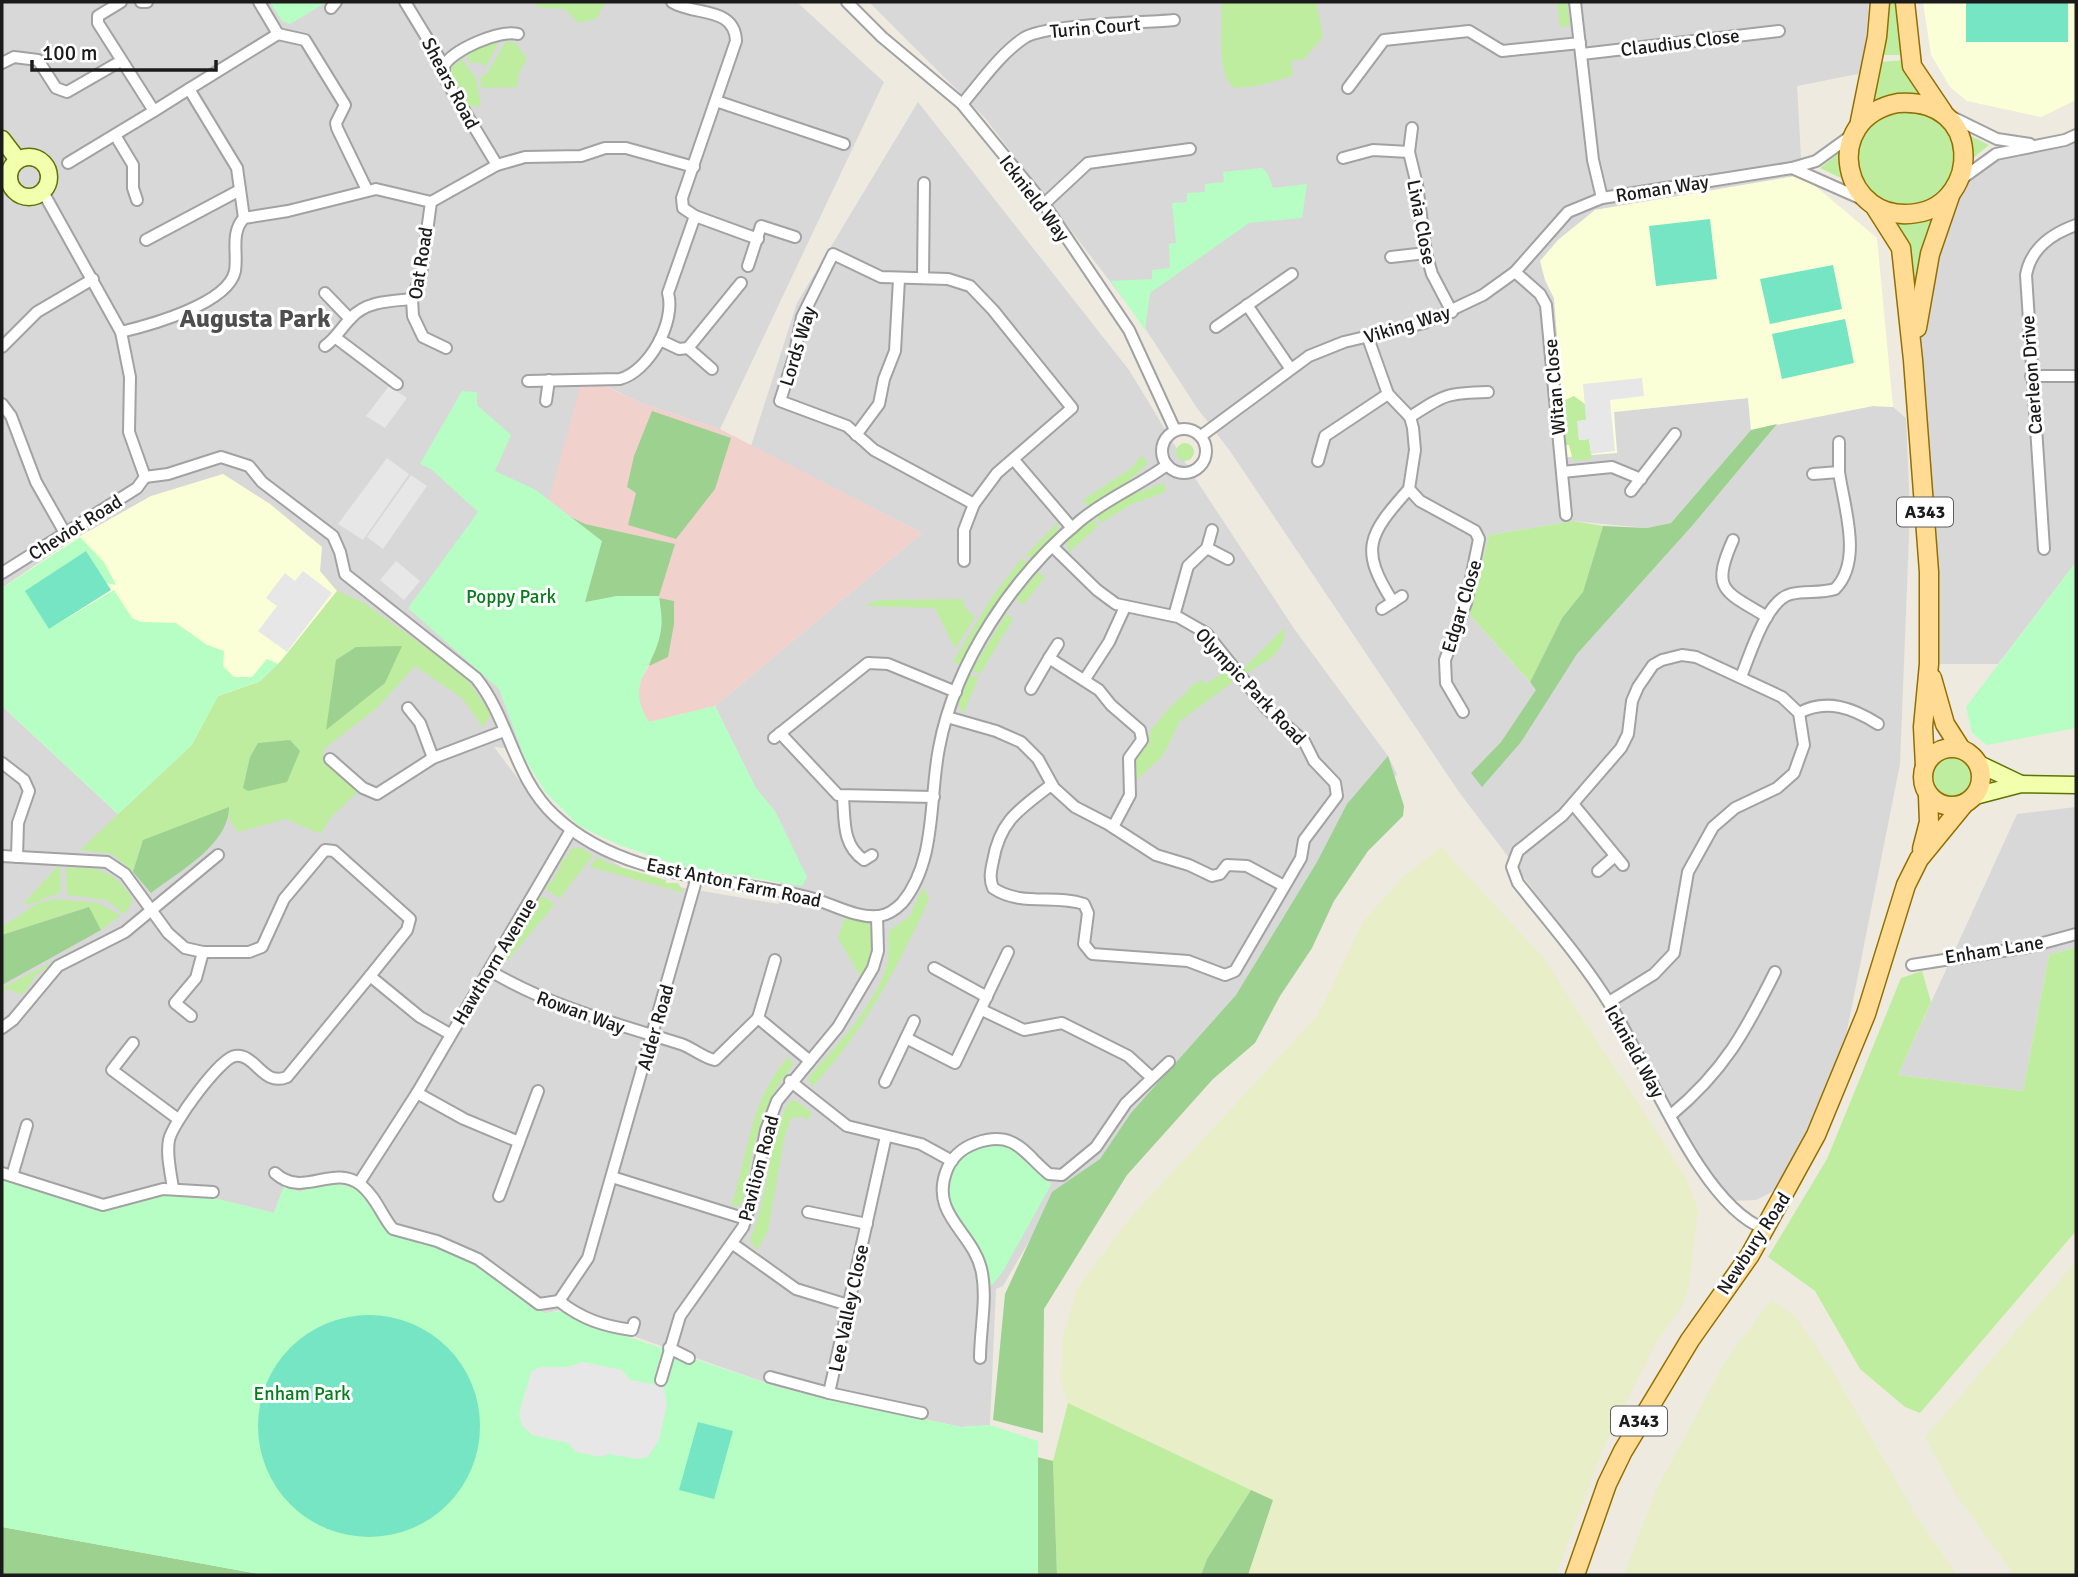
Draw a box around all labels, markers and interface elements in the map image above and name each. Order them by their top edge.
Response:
street label: Turin Court [1049,12,1142,44]
street label: Claudius Close [1619,24,1741,62]
scale bar [32,28,215,72]
street label: Shears Road [416,34,484,133]
text: 100 m [42,40,97,66]
street label: Icknield Way [994,150,1075,247]
street label: Roman Way [1614,170,1711,208]
street label: Livia Close [1401,177,1441,267]
street label: Oat Road [403,225,439,301]
street label: Viking Way [1361,300,1453,349]
district label: Augusta Park [179,303,331,335]
street label: Lords Way [774,303,822,389]
street label: Caerleon Drive [2016,315,2048,435]
street label: Witan Close [1539,338,1571,436]
street label: Cheviot Road [24,490,127,566]
road number: A343 [1897,498,1953,526]
street label: Edgar Close [1436,557,1487,656]
park label: Poppy Park [466,585,556,609]
street label: Olympic Park Road [1190,623,1311,750]
street label: East Anton Farm Road [644,853,823,913]
street label: Hawthorn Avenue [447,894,542,1029]
street label: Enham Lane [1943,930,2045,970]
street label: Alder Road [632,982,680,1073]
street label: Rowan Way [533,986,628,1040]
street label: Icknield Way [1599,1001,1670,1102]
street label: Pavilion Road [733,1113,785,1224]
street label: Newbury Road [1712,1188,1796,1299]
street label: Lee Valley Close [824,1242,874,1374]
park label: Enham Park [254,1382,351,1406]
road number: A343 [1611,1406,1667,1436]

